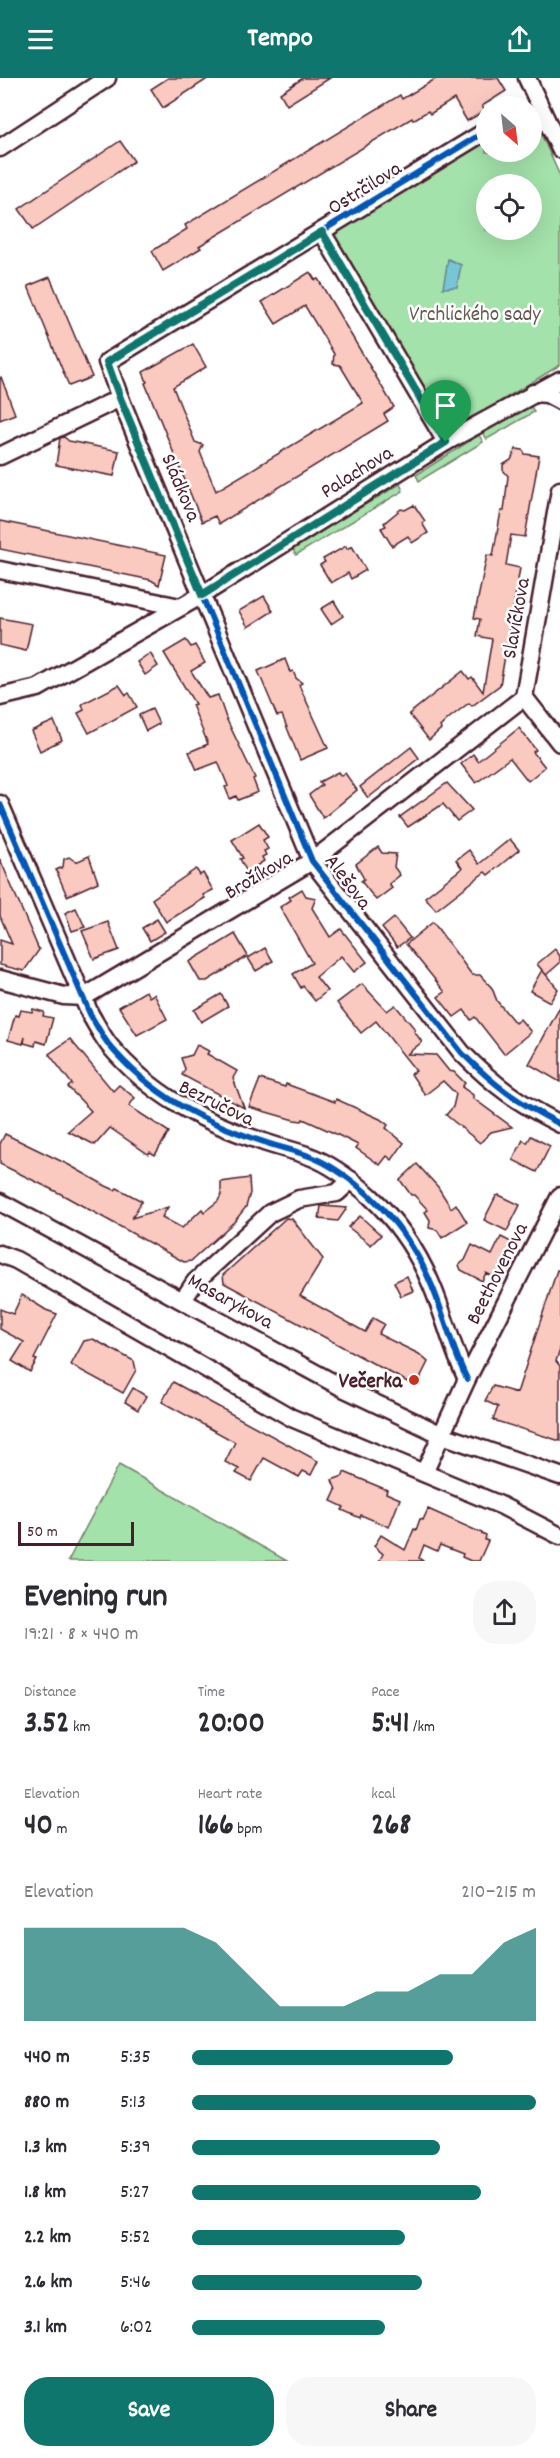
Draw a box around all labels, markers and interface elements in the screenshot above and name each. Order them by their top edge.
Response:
text: Tempo [247,20,313,59]
icon: menu [24,23,57,56]
icon: share [503,23,536,56]
north arrow [476,96,542,162]
map controls [476,96,542,240]
street label: Ostrčilova [323,155,409,224]
button: locate [476,174,542,240]
park label: Vrchlického sady [409,301,541,331]
pin [420,380,471,442]
icon: arrive [429,389,462,422]
street label: Palachova [316,439,401,508]
street label: Sládkova [152,450,207,528]
street label: Slavíčkova [496,575,540,661]
street label: Brožíkova [220,844,300,909]
street label: Alešova [316,849,378,918]
street label: Bezručova [173,1074,259,1136]
street label: Beethovenova [460,1217,538,1331]
street label: Masarykova [181,1267,279,1339]
place label: Večerka [339,1368,403,1398]
marker: Večerka [407,1373,421,1387]
scale bar [18,1519,134,1546]
text: 50 m [27,1521,58,1544]
text: Evening run [24,1575,168,1622]
button: share [473,1581,536,1644]
text: 19:21 · 8 × 440 m [24,1621,139,1649]
text: Distance [24,1681,76,1704]
text: Time [198,1681,225,1704]
text: Pace [371,1681,400,1704]
text: 3.52 [24,1704,69,1747]
text: 20:00 [198,1704,265,1747]
text: 5:41 [371,1704,409,1747]
text: km [69,1716,91,1739]
text: /km [409,1716,435,1739]
text: Elevation [24,1783,80,1806]
text: Heart rate [198,1783,262,1806]
text: kcal [371,1783,396,1806]
text: 40 [24,1806,53,1849]
text: 166 [198,1806,234,1849]
text: 268 [371,1806,411,1849]
text: m [53,1818,67,1841]
text: bpm [234,1818,263,1841]
text: Elevation [24,1879,94,1907]
text: 210–215 m [461,1879,536,1907]
text: 440 m [24,2044,70,2072]
text: 5:35 [120,2044,151,2072]
text: 880 m [24,2089,69,2117]
text: 5:13 [120,2089,146,2117]
text: 1.3 km [24,2134,67,2162]
text: 5:39 [120,2134,151,2162]
text: 1.8 km [24,2179,66,2207]
text: 5:27 [120,2179,149,2207]
text: 2.2 km [24,2224,71,2252]
text: 5:52 [120,2224,151,2252]
text: 2.6 km [24,2269,72,2297]
text: 5:46 [120,2269,151,2297]
text: 3.1 km [24,2314,67,2342]
text: 6:02 [120,2314,153,2342]
button: Save [24,2377,274,2446]
button: Share [286,2377,536,2446]

